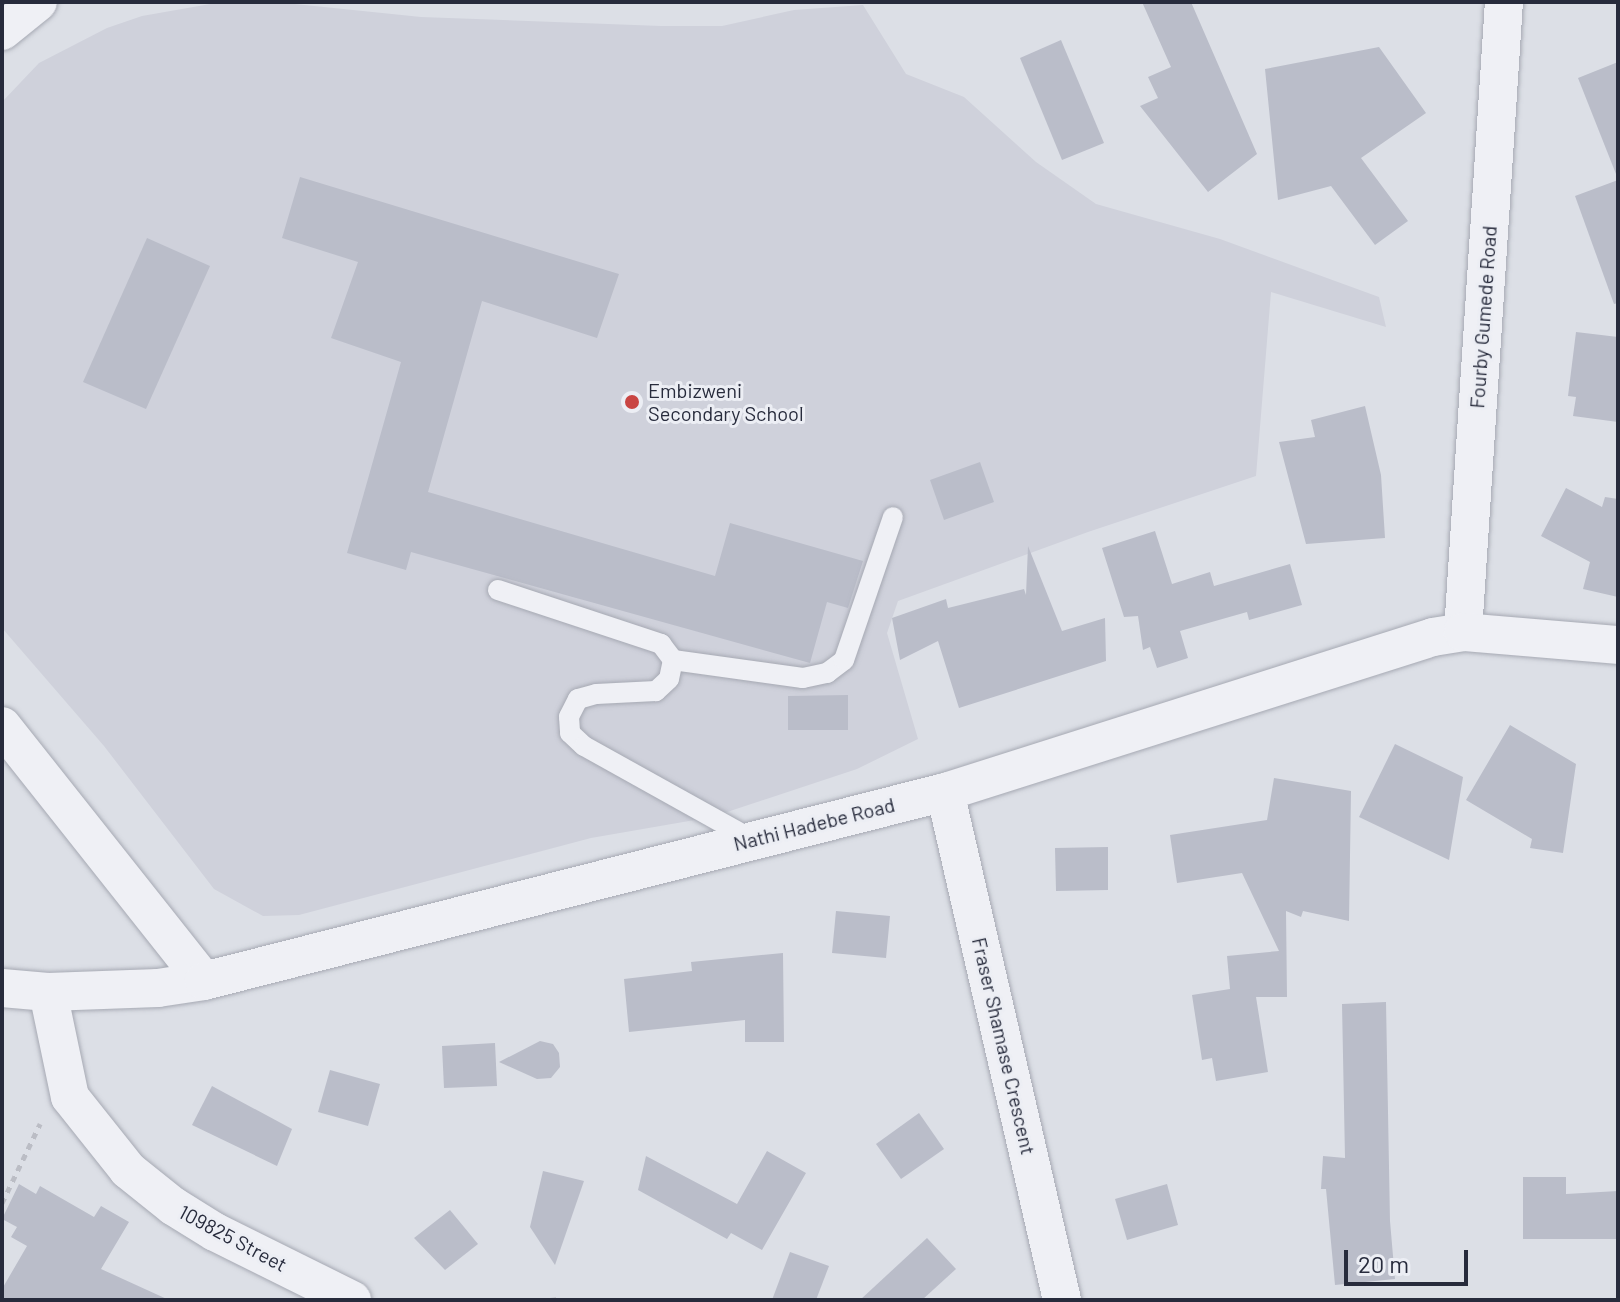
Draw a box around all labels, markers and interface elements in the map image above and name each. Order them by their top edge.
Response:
street label: Fourby Gumede Road [1465,225,1501,409]
place label: Embizweni Secondary School [648,378,804,425]
marker: Embizweni Secondary School [623,393,641,411]
street label: Nathi Hadebe Road [731,792,897,856]
street label: Fraser Shamase Crescent [967,935,1041,1157]
street label: 109825 Street [175,1200,291,1276]
scale bar [1348,1234,1472,1284]
text: 20 m [1358,1249,1409,1278]

